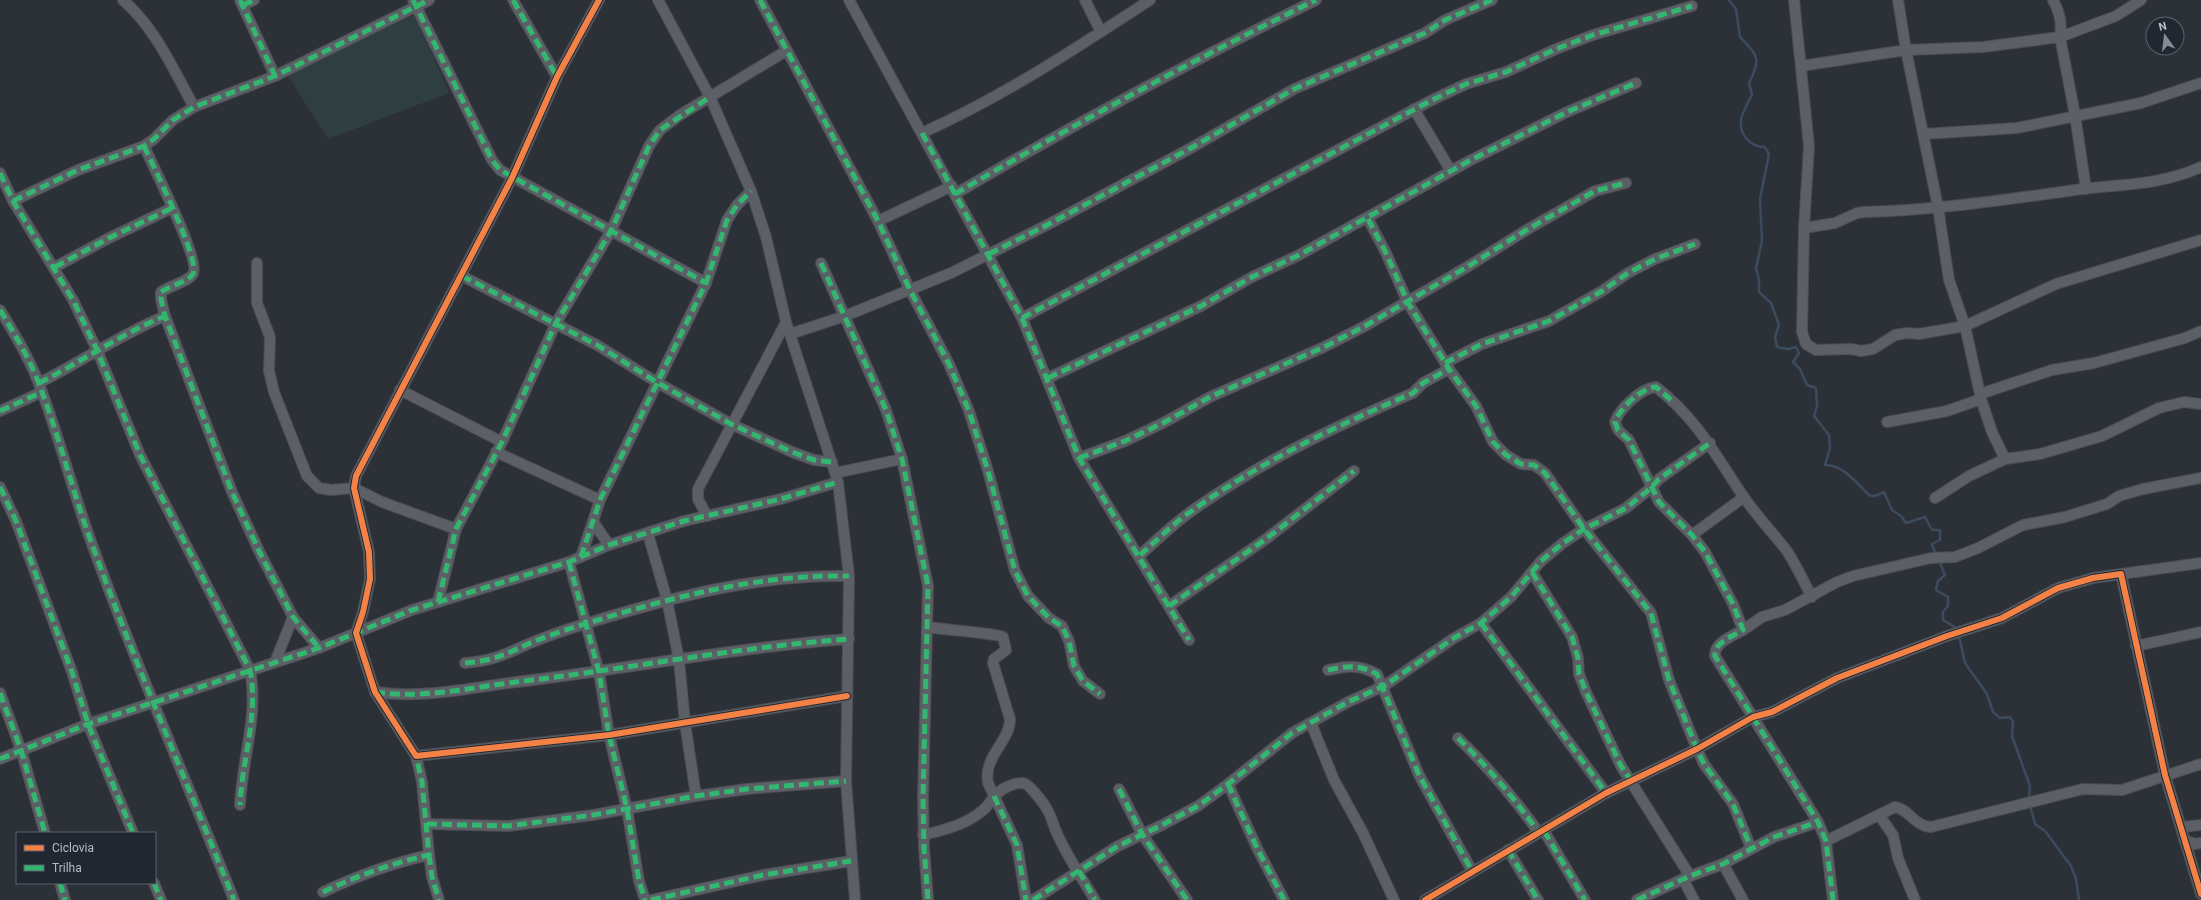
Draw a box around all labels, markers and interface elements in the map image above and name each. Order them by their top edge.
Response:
north arrow [2145,16,2185,56]
text: N [2157,19,2168,34]
legend [16,832,156,884]
text: Ciclovia [52,841,94,855]
text: Trilha [52,861,82,875]

